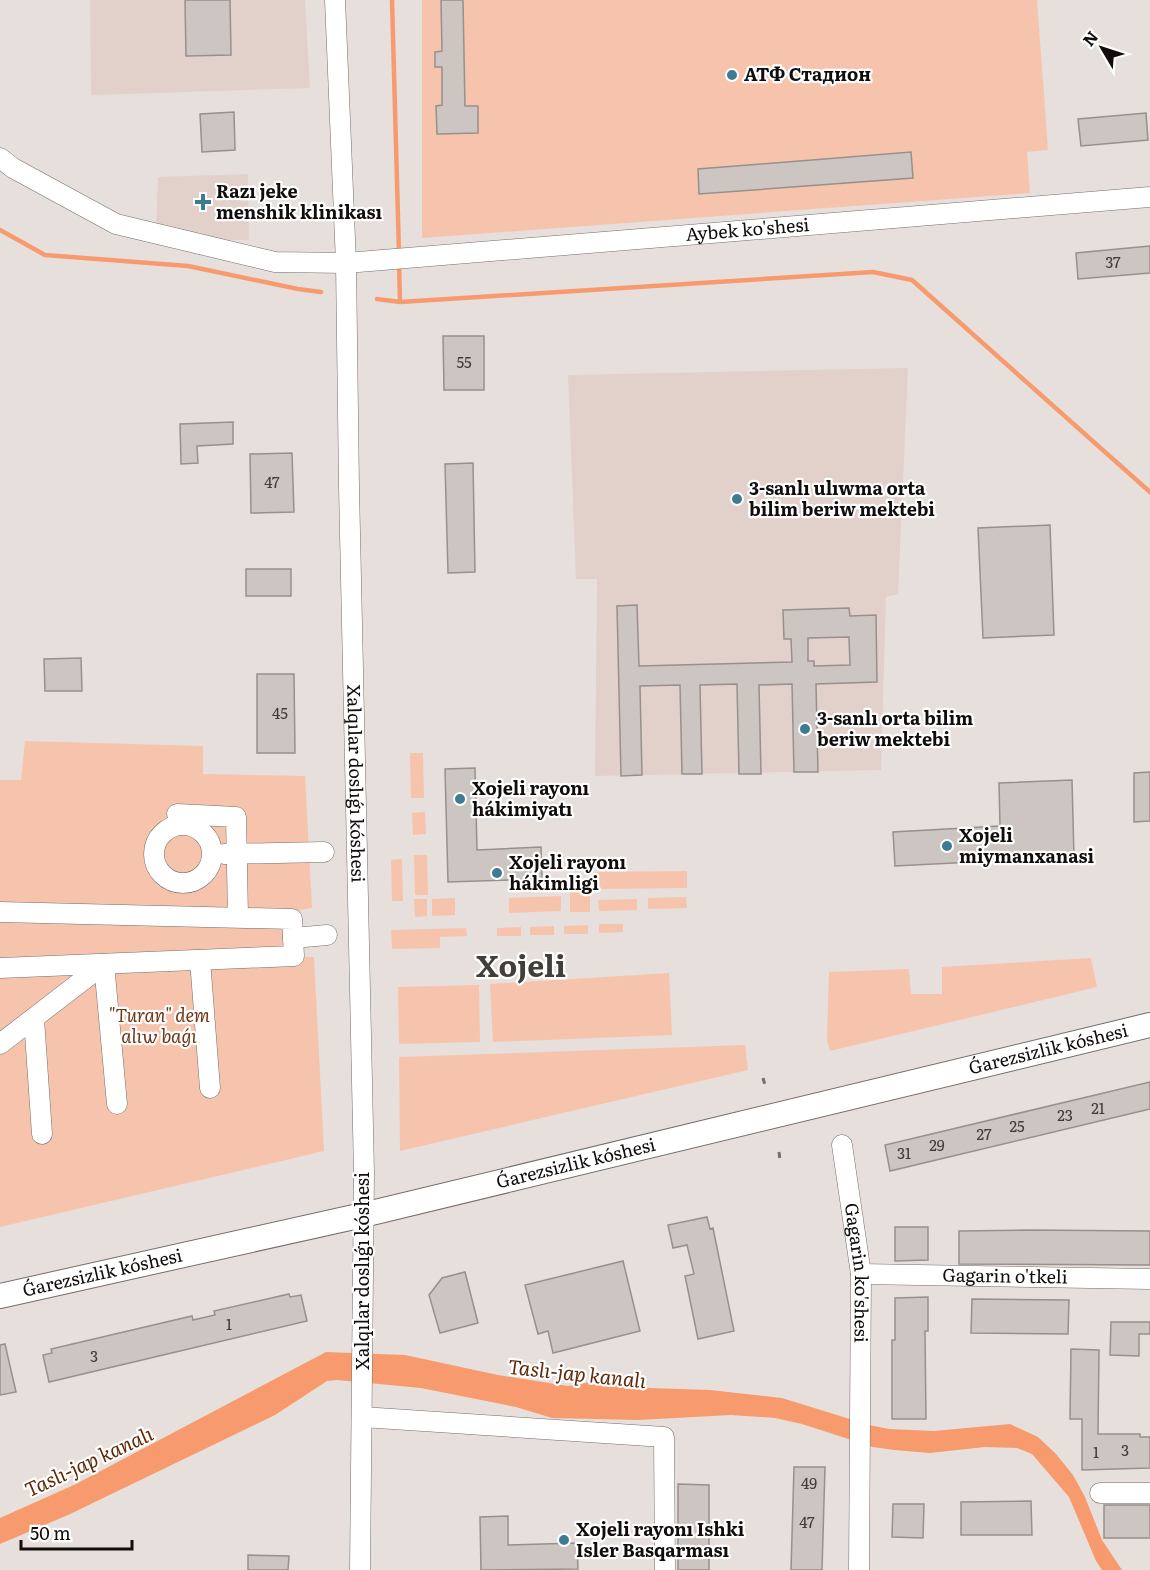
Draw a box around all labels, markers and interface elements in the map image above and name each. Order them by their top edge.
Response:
north arrow [1072,18,1132,78]
text: N [1076,25,1103,51]
place label: АТФ Стадион [744,60,871,87]
marker: АТФ Стадион [725,68,739,82]
place label: Razı jeke menshik klinikası [216,177,383,225]
marker: Razı jeke menshik klinikası [194,193,212,211]
street label: Aybek ko'shesi [685,210,810,247]
house number: 37 [1105,250,1121,273]
house number: 55 [456,350,472,373]
house number: 47 [264,470,280,493]
place label: 3-sanlı ulıwma orta bilim beriw mektebi [749,474,935,522]
marker: 3-sanlı ulıwma orta bilim beriw mektebi [730,492,744,506]
street label: Xalqılar doslıǵı kóshesi [341,684,373,883]
house number: 45 [272,701,288,724]
place label: 3-sanlı orta bilim beriw mektebi [817,704,973,752]
marker: 3-sanlı orta bilim beriw mektebi [798,722,812,736]
place label: Xojeli rayonı hákimiyatı [472,774,590,822]
marker: Xojeli rayonı hákimiyatı [453,792,467,806]
place label: Xojeli miymanxanasi [959,821,1095,869]
marker: Xojeli miymanxanasi [940,839,954,853]
place label: Xojeli rayonı hákimligi [509,848,627,896]
marker: Xojeli rayonı hákimligi [490,866,504,880]
district label: Xojeli [476,942,566,986]
park label: "Turan" dem alıw baǵı [108,1001,210,1049]
street label: Ǵarezsizlik kóshesi [966,1016,1131,1080]
house number: 21 [1091,1096,1105,1119]
house number: 23 [1057,1103,1073,1126]
house number: 25 [1009,1114,1025,1137]
house number: 27 [976,1122,992,1145]
street label: Ǵarezsizlik kóshesi [493,1130,658,1194]
house number: 29 [929,1133,945,1156]
house number: 31 [897,1141,911,1164]
street label: Xalqılar doslıǵı kóshesi [348,1172,375,1370]
street label: Gagarin ko'shesi [839,1201,876,1343]
street label: Ǵarezsizlik kóshesi [20,1241,185,1303]
street label: Gagarin o'tkeli [942,1260,1068,1290]
house number: 1 [226,1312,232,1335]
house number: 3 [90,1344,98,1367]
water label: Taslı-jap kanalı [507,1350,648,1394]
water label: Taslı-jap kanalı [19,1417,157,1503]
house number: 3 [1121,1438,1129,1461]
house number: 1 [1093,1440,1099,1463]
house number: 49 [801,1471,817,1494]
house number: 47 [799,1510,815,1533]
scale bar [21,1513,132,1551]
place label: Xojeli rayonı Ishki Isler Basqarması [576,1515,745,1563]
text: 50 m [30,1519,71,1546]
marker: Xojeli rayonı Ishki Isler Basqarması [557,1533,571,1547]

